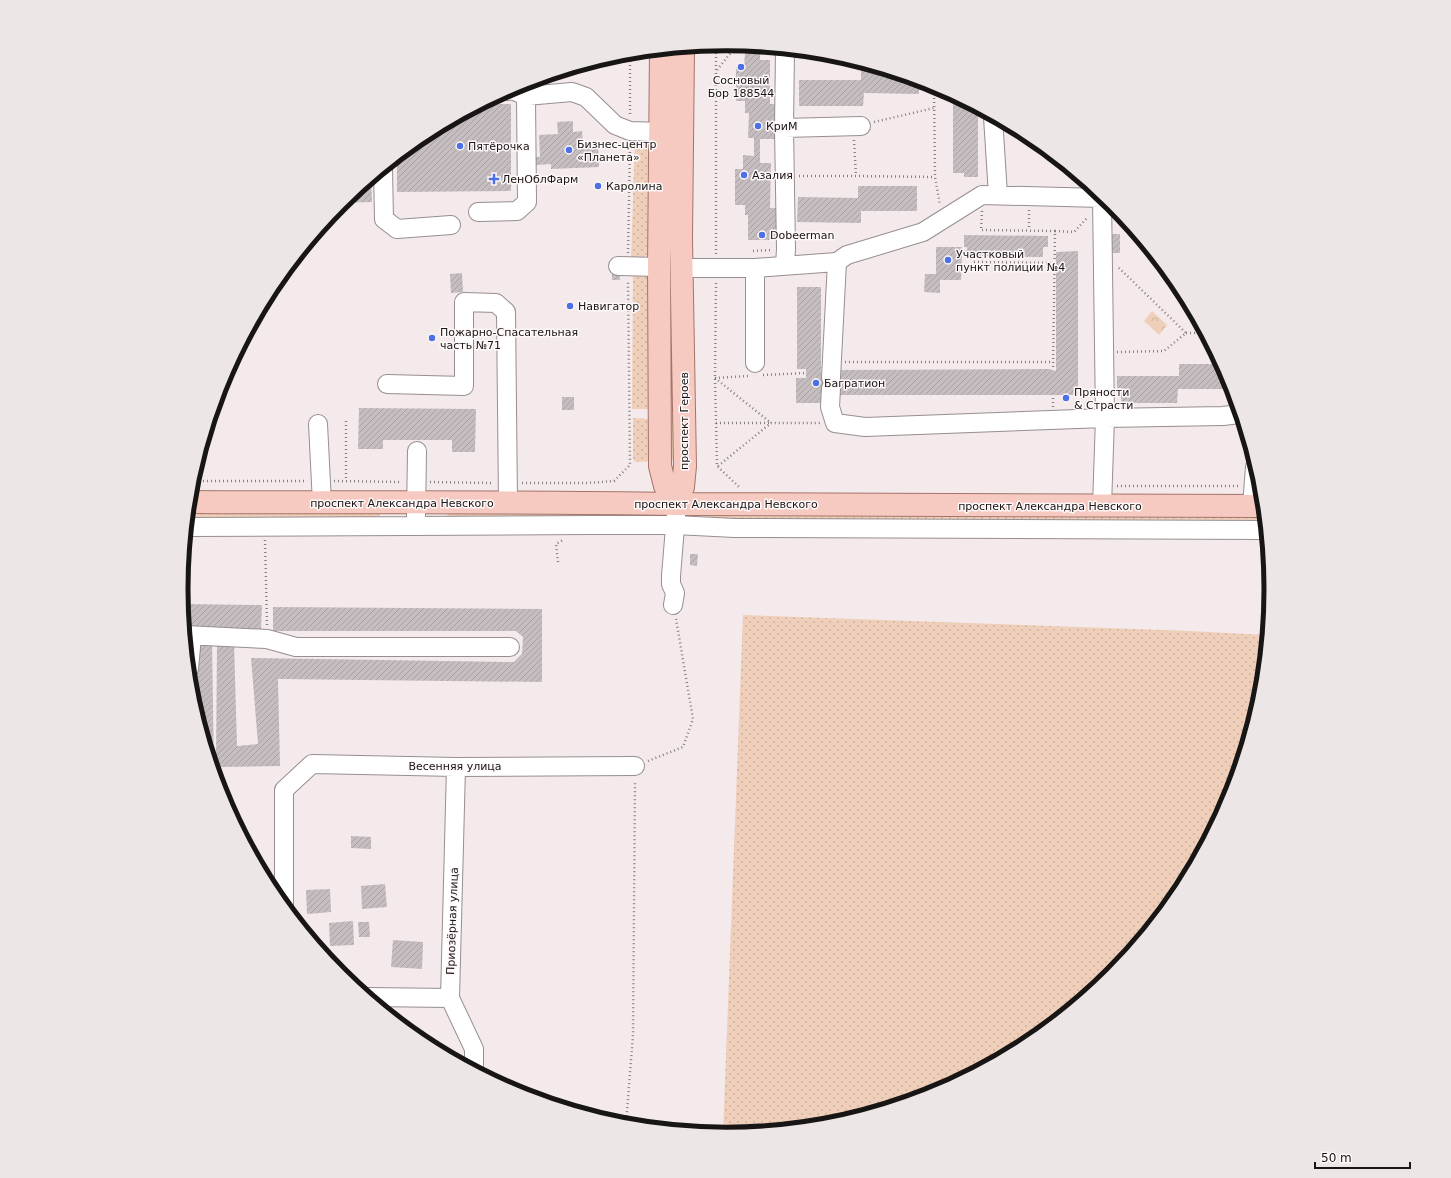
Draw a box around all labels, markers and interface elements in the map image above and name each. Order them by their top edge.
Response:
marker: Сосновый Бор 188544 [736,62,746,72]
place label: Сосновый Бор 188544 [708,74,774,100]
place label: КриМ [766,120,797,133]
marker: КриМ [753,121,763,131]
place label: Бизнес-центр «Планета» [577,138,656,164]
place label: Пятёрочка [468,140,530,153]
marker: Пятёрочка [455,141,465,151]
marker: Бизнес-центр «Планета» [564,145,574,155]
place label: Азалия [752,169,793,182]
marker: Азалия [739,170,749,180]
place label: ЛенОблФарм [502,173,578,186]
marker: ЛенОблФарм [489,174,499,184]
place label: Каролина [606,180,662,193]
marker: Каролина [593,181,603,191]
place label: Dobeerman [770,229,835,242]
marker: Dobeerman [757,230,767,240]
place label: Участковый пункт полиции №4 [956,248,1065,274]
marker: Участковый пункт полиции №4 [943,255,953,265]
place label: Навигатор [578,300,639,313]
marker: Навигатор [565,301,575,311]
place label: Пожарно-Спасательная часть №71 [440,326,578,352]
marker: Пожарно-Спасательная часть №71 [427,333,437,343]
street label: проспект Героев [678,372,691,470]
place label: Багратион [824,377,885,390]
marker: Багратион [811,378,821,388]
place label: Пряности & Страсти [1074,386,1134,412]
marker: Пряности & Страсти [1061,393,1071,403]
street label: проспект Александра Невского [310,497,494,510]
street label: проспект Александра Невского [634,498,818,511]
street label: проспект Александра Невского [958,500,1142,513]
street label: Весенняя улица [408,760,502,773]
street label: Приозёрная улица [444,867,461,975]
scale bar [1315,1144,1410,1170]
text: 50 m [1321,1151,1352,1165]

